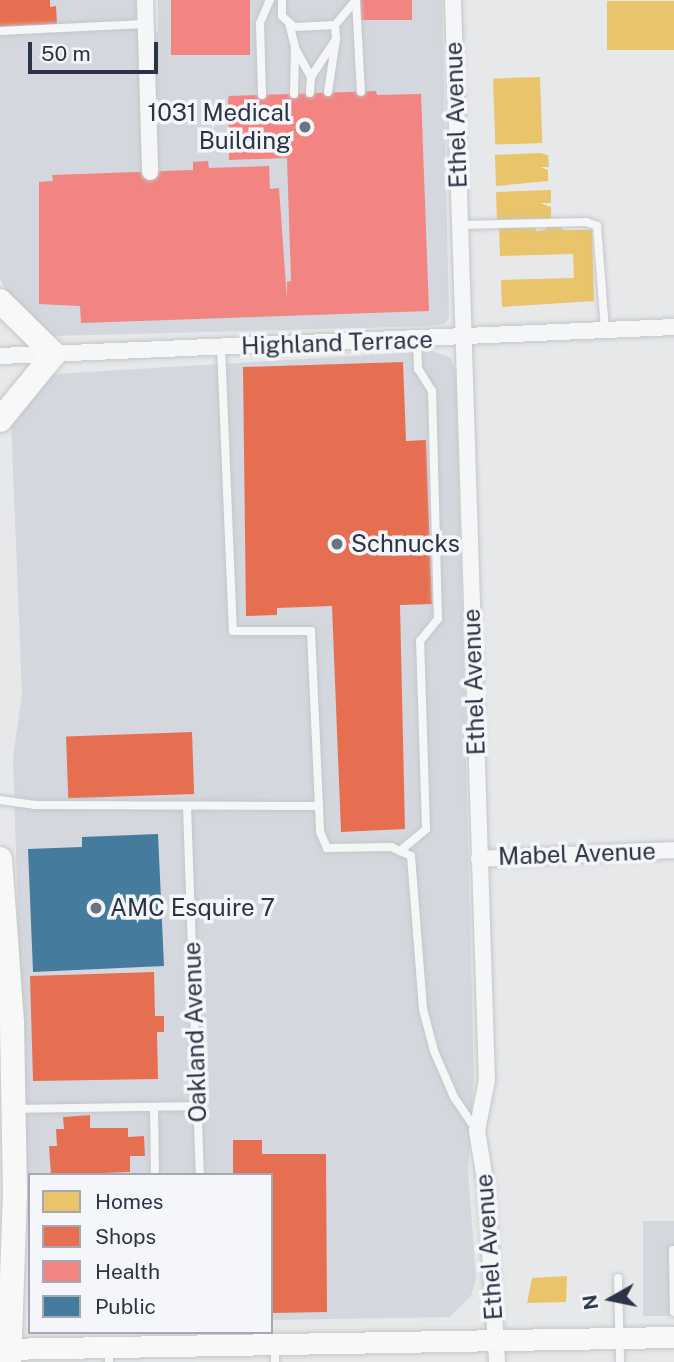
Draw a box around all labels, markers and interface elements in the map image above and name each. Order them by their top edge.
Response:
scale bar [32,28,161,72]
text: 50 m [41,41,91,66]
street label: Ethel Avenue [439,41,473,189]
place label: 1031 Medical Building [147,99,291,155]
marker: 1031 Medical Building [297,119,313,135]
street label: Highland Terrace [241,325,433,361]
place label: Schnucks [351,530,460,558]
marker: Schnucks [329,536,345,552]
street label: Ethel Avenue [457,608,491,756]
street label: Mabel Avenue [498,837,656,871]
place label: AMC Esquire 7 [110,894,275,922]
marker: AMC Esquire 7 [88,900,104,916]
street label: Oakland Avenue [177,941,213,1123]
legend [28,1173,273,1334]
street label: Ethel Avenue [470,1173,508,1321]
text: Homes [95,1189,163,1214]
text: Shops [95,1224,156,1249]
text: Health [95,1259,160,1284]
north arrow [576,1264,646,1334]
text: N [578,1293,602,1311]
text: Public [95,1294,156,1319]

